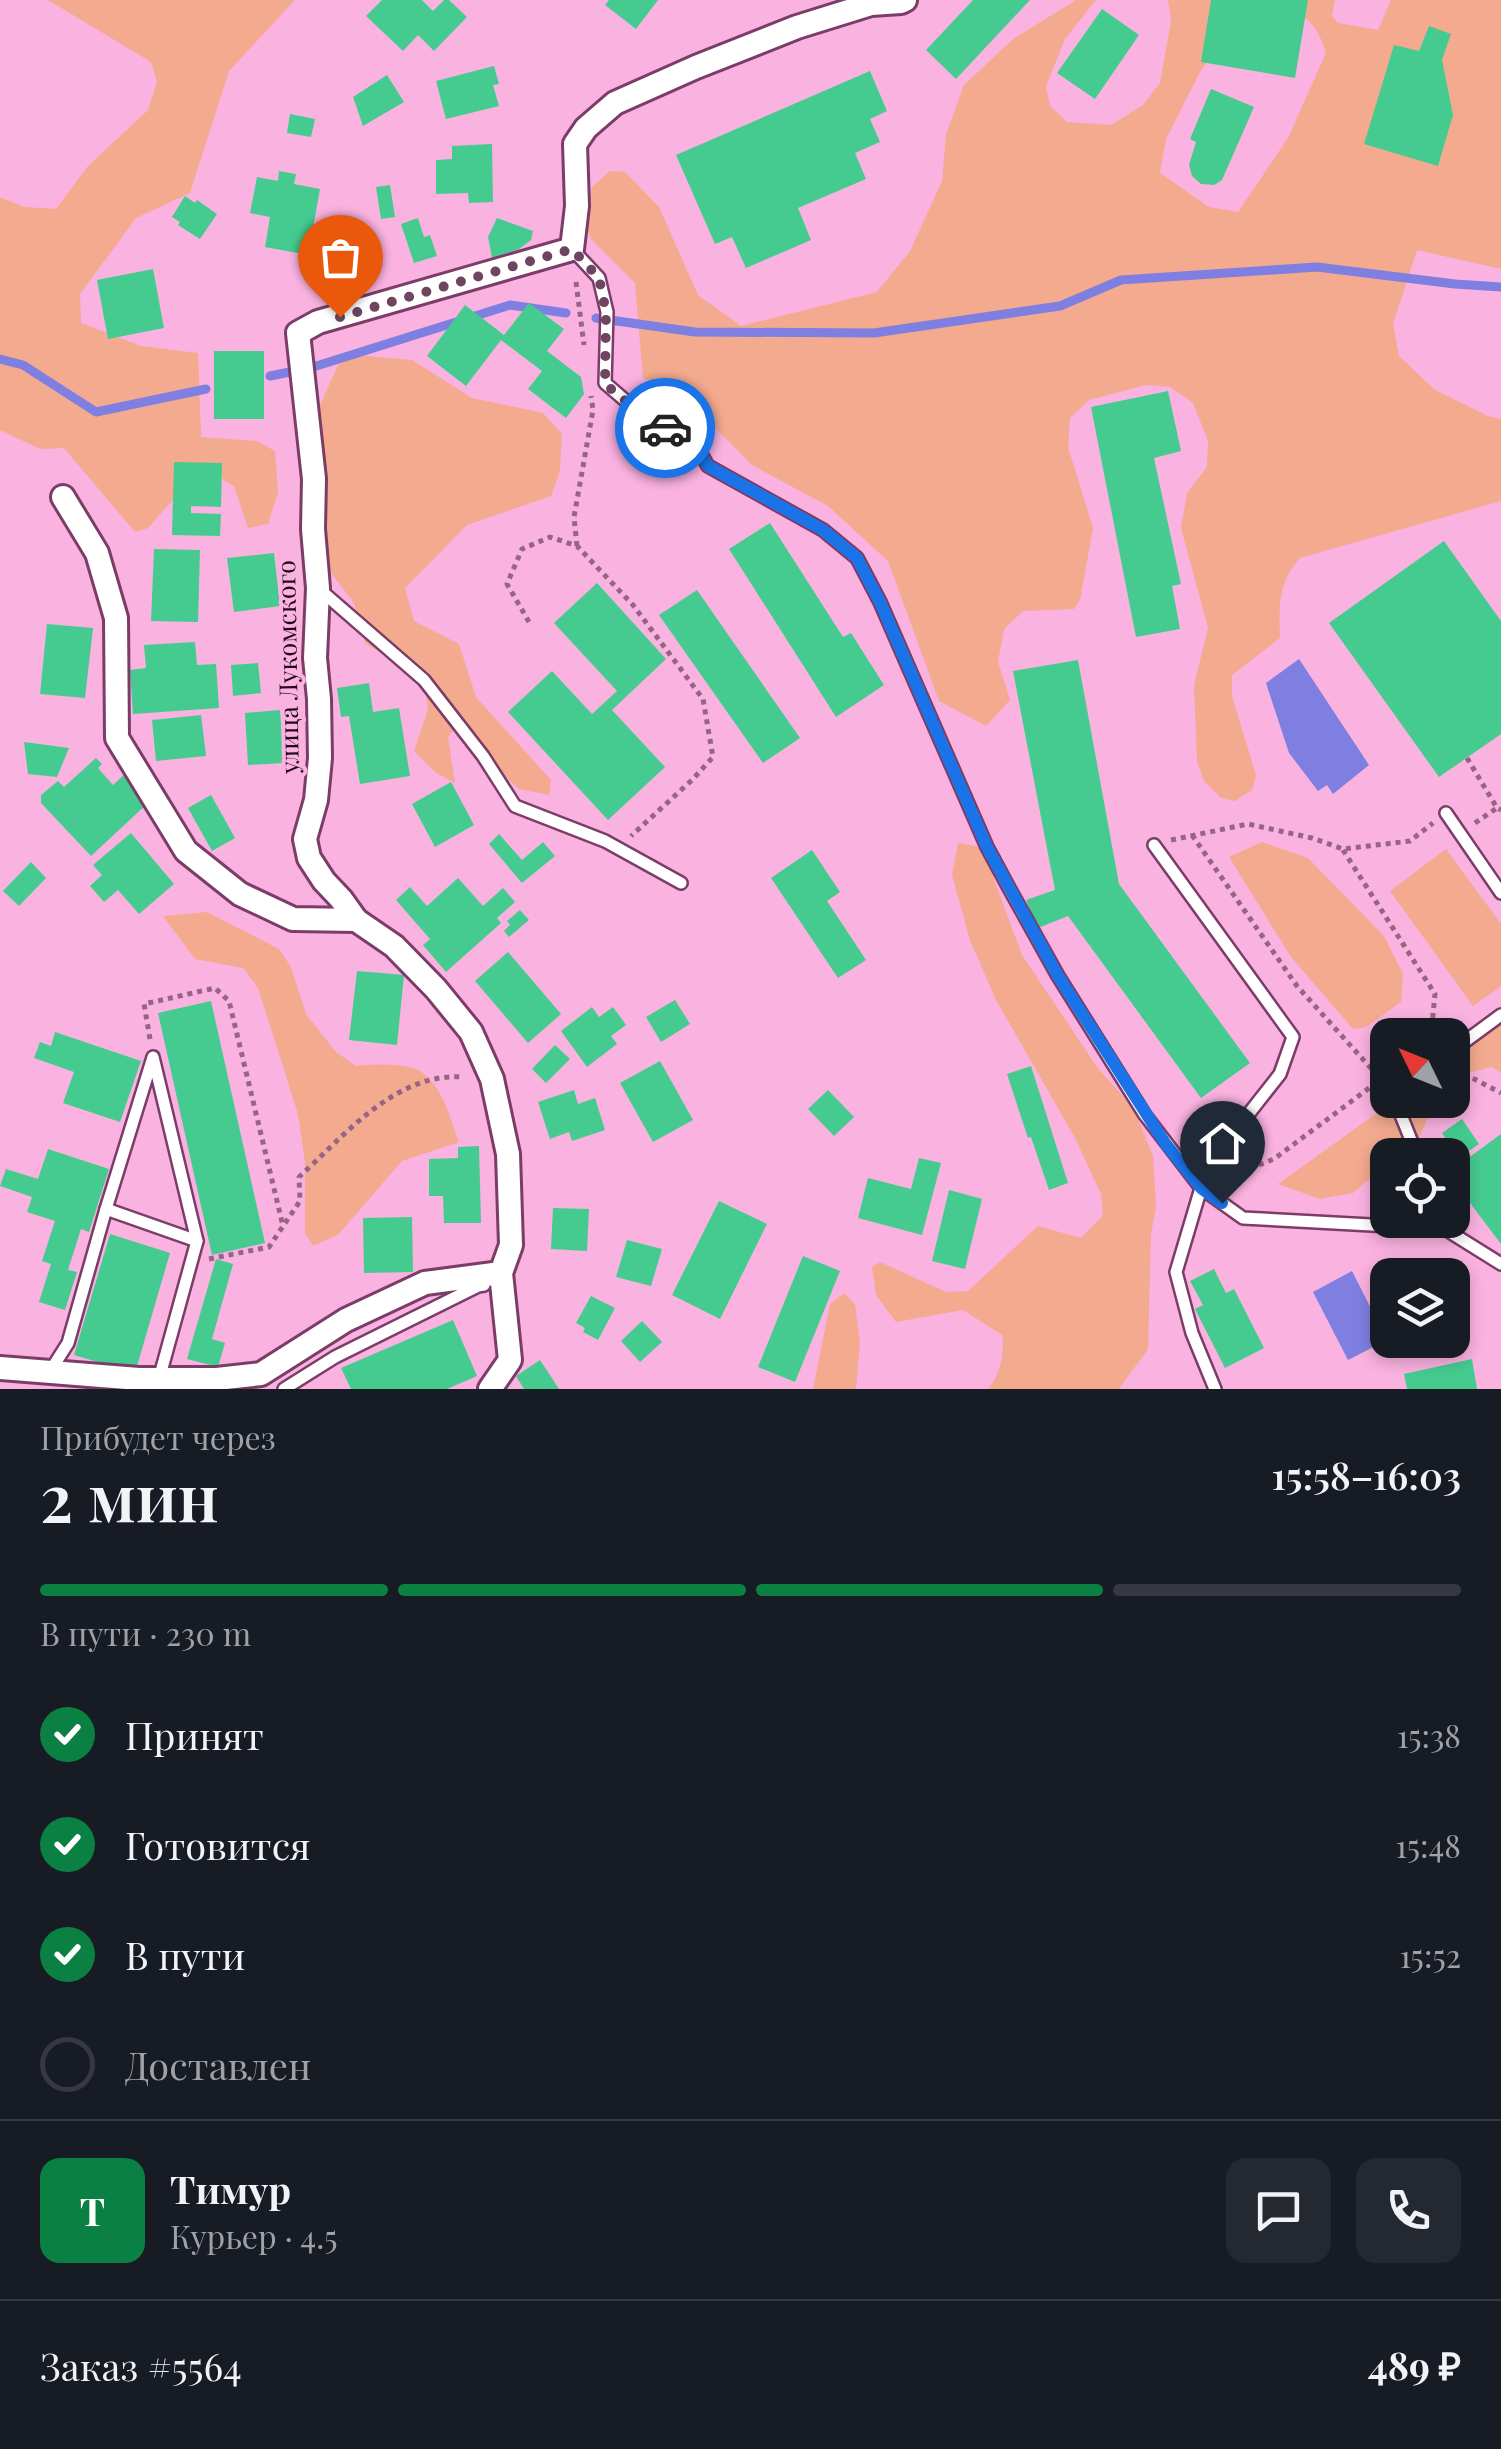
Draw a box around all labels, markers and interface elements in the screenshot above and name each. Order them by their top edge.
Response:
pin [298,215,383,318]
icon: bag [313,230,368,285]
courier [615,378,715,478]
icon: car [638,401,693,456]
street label: улица Лукомского [268,560,305,775]
north arrow [1370,1018,1470,1118]
map controls [1370,1018,1470,1358]
pin [1180,1101,1265,1204]
icon: home [1195,1116,1250,1171]
button: locate [1370,1138,1470,1238]
button: layers [1370,1258,1470,1358]
text: Прибудет через [40,1415,276,1458]
text: 15:58–16:03 [1272,1449,1461,1500]
text: 2 мин [40,1452,219,1538]
text: В пути · 230 m [40,1611,251,1654]
icon: check [40,1707,95,1762]
text: Принят [125,1709,264,1760]
text: 15:38 [1397,1713,1461,1756]
icon: check [40,1817,95,1872]
text: Готовится [125,1819,311,1870]
text: 15:48 [1395,1823,1461,1866]
icon: check [40,1927,95,1982]
text: В пути [125,1929,245,1980]
text: 15:52 [1399,1933,1461,1976]
text: Доставлен [125,2039,311,2090]
button: chat [1226,2158,1331,2263]
button: phone [1356,2158,1461,2263]
text: Тимур [170,2163,291,2214]
text: Т [80,2185,105,2236]
text: Курьер · 4.5 [170,2214,338,2257]
text: 489 ₽ [1368,2339,1461,2390]
text: Заказ #5564 [40,2340,242,2391]

